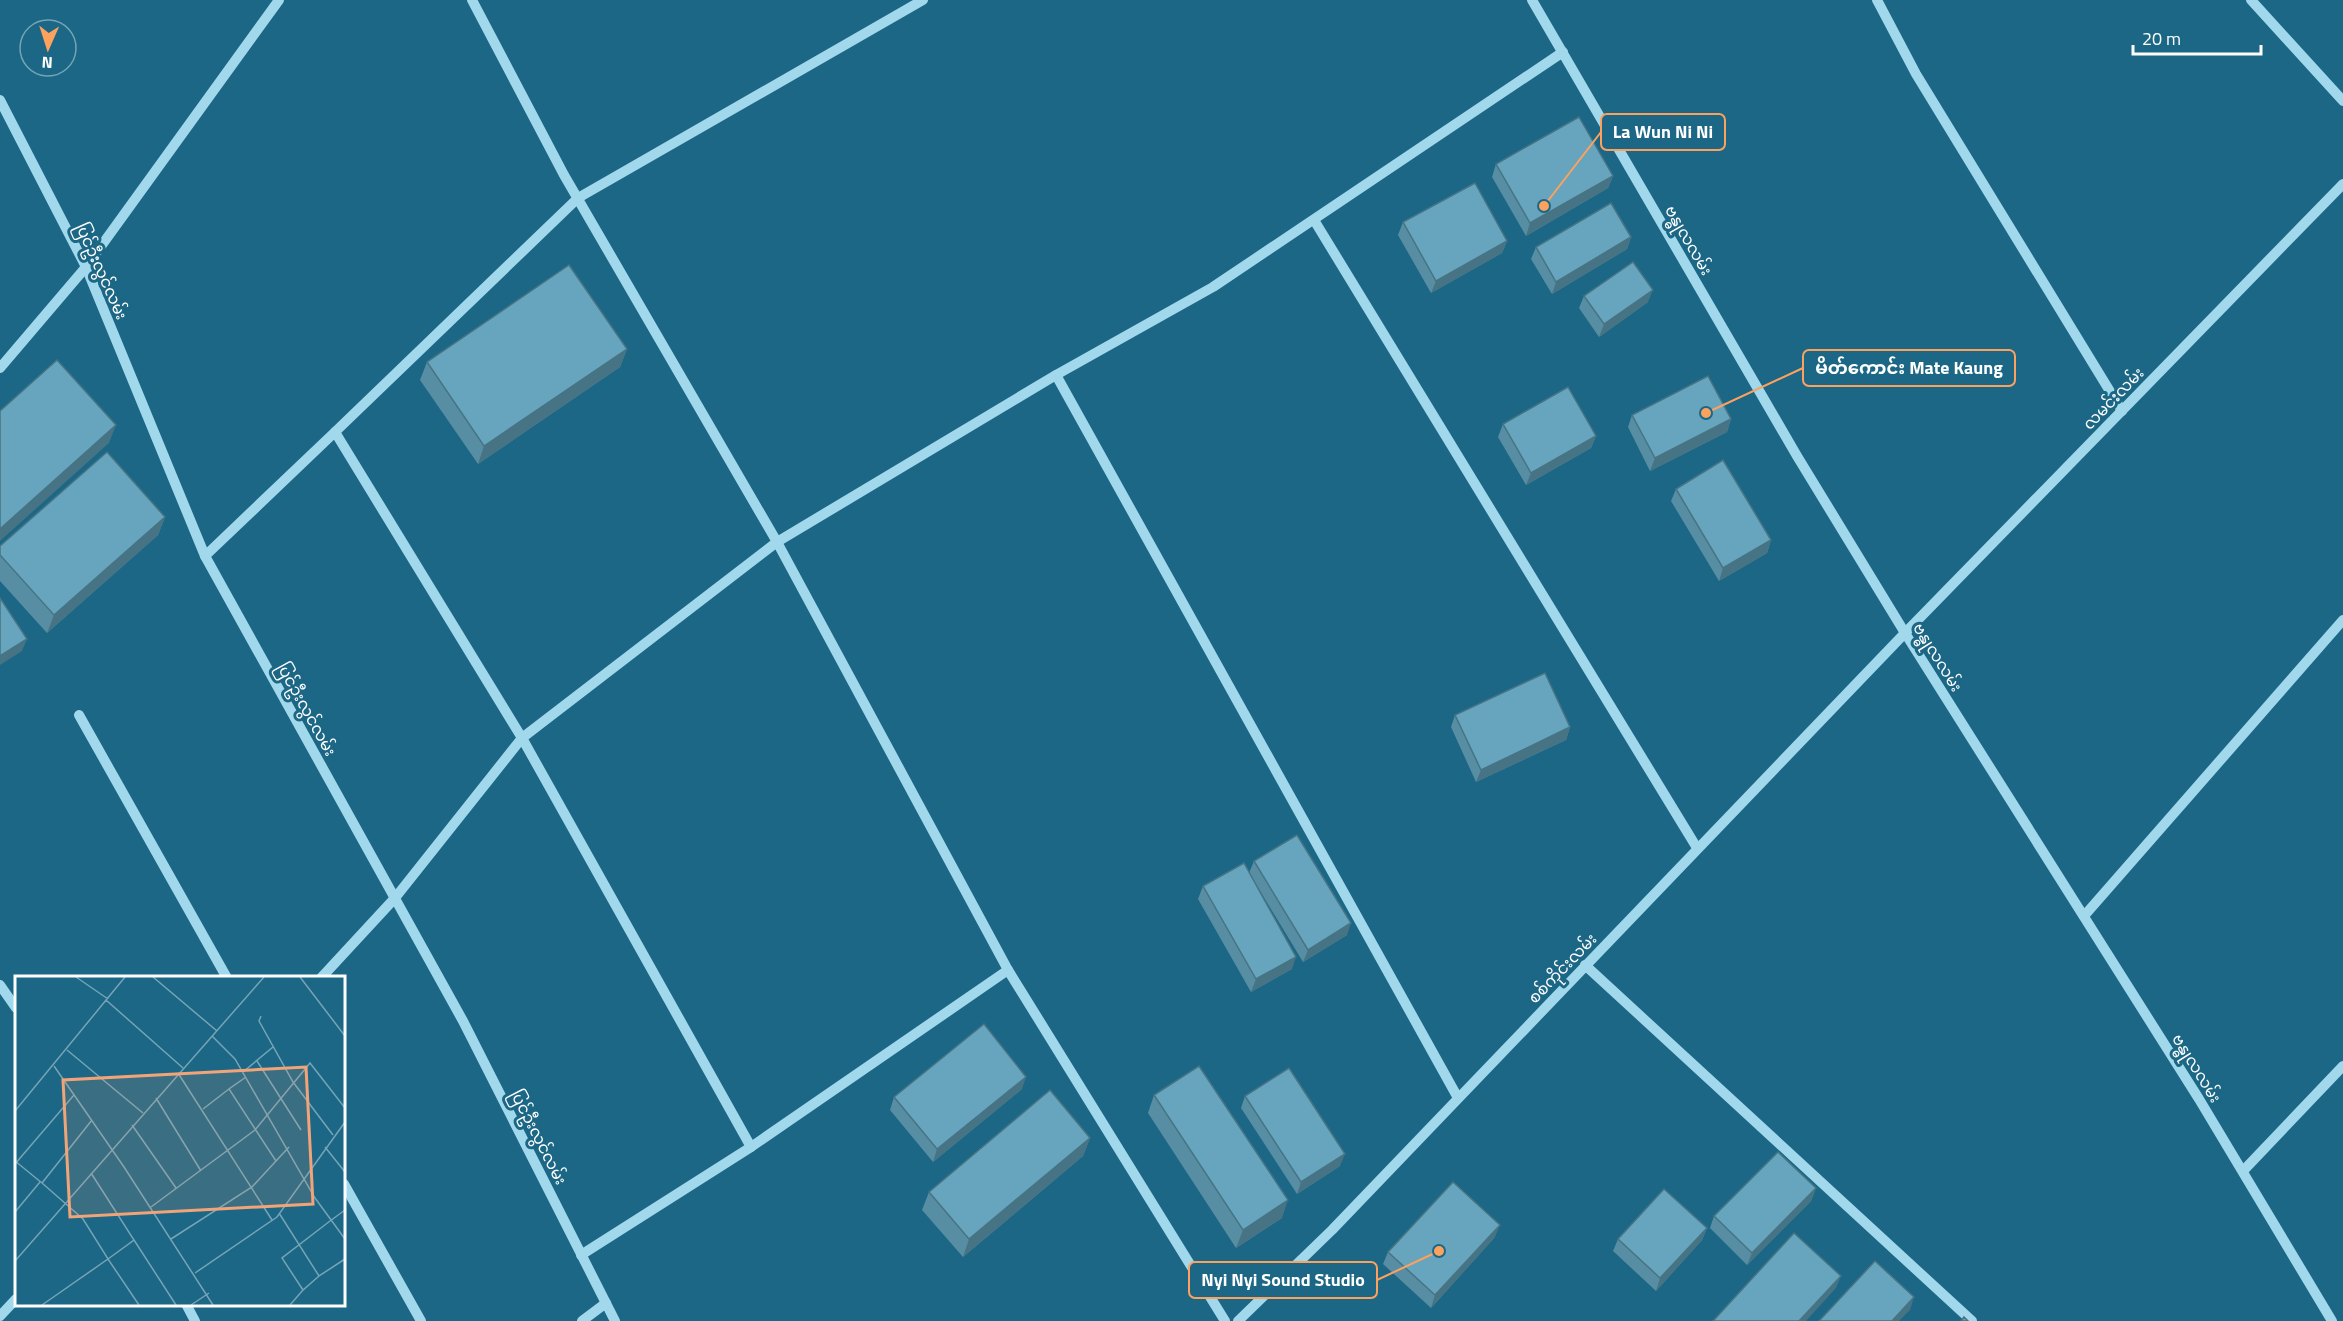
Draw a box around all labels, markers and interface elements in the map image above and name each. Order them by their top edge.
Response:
north arrow [18,18,78,78]
scale bar [2133,18,2260,56]
text: 20 m [2142,25,2181,52]
text: N [41,51,53,75]
callout: La Wun Ni Ni [1601,114,1725,150]
text: La Wun Ni Ni [1613,118,1713,145]
street label: ဗန္ဓုလလမ်း [1657,200,1719,281]
street label: ပြင်ဦးလွင်လမ်း [68,219,134,324]
callout: မိတ်ကောင်း Mate Kaung [1803,350,2015,386]
text: မိတ်ကောင်း Mate Kaung [1815,354,2003,381]
street label: လမင်းလမ်း [2077,361,2149,435]
street label: ဗန္ဓုလလမ်း [1905,618,1969,697]
street label: ပြင်ဦးလွင်လမ်း [270,658,343,761]
street label: စစ်ကိုင်းလမ်း [1522,927,1604,1011]
inset map [15,976,345,1306]
street label: ဗန္ဓုလလမ်း [2164,1029,2228,1108]
street label: ပြင်ဦးလွင်လမ်း [503,1085,573,1190]
callout: Nyi Nyi Sound Studio [1189,1262,1377,1298]
text: Nyi Nyi Sound Studio [1201,1266,1365,1293]

